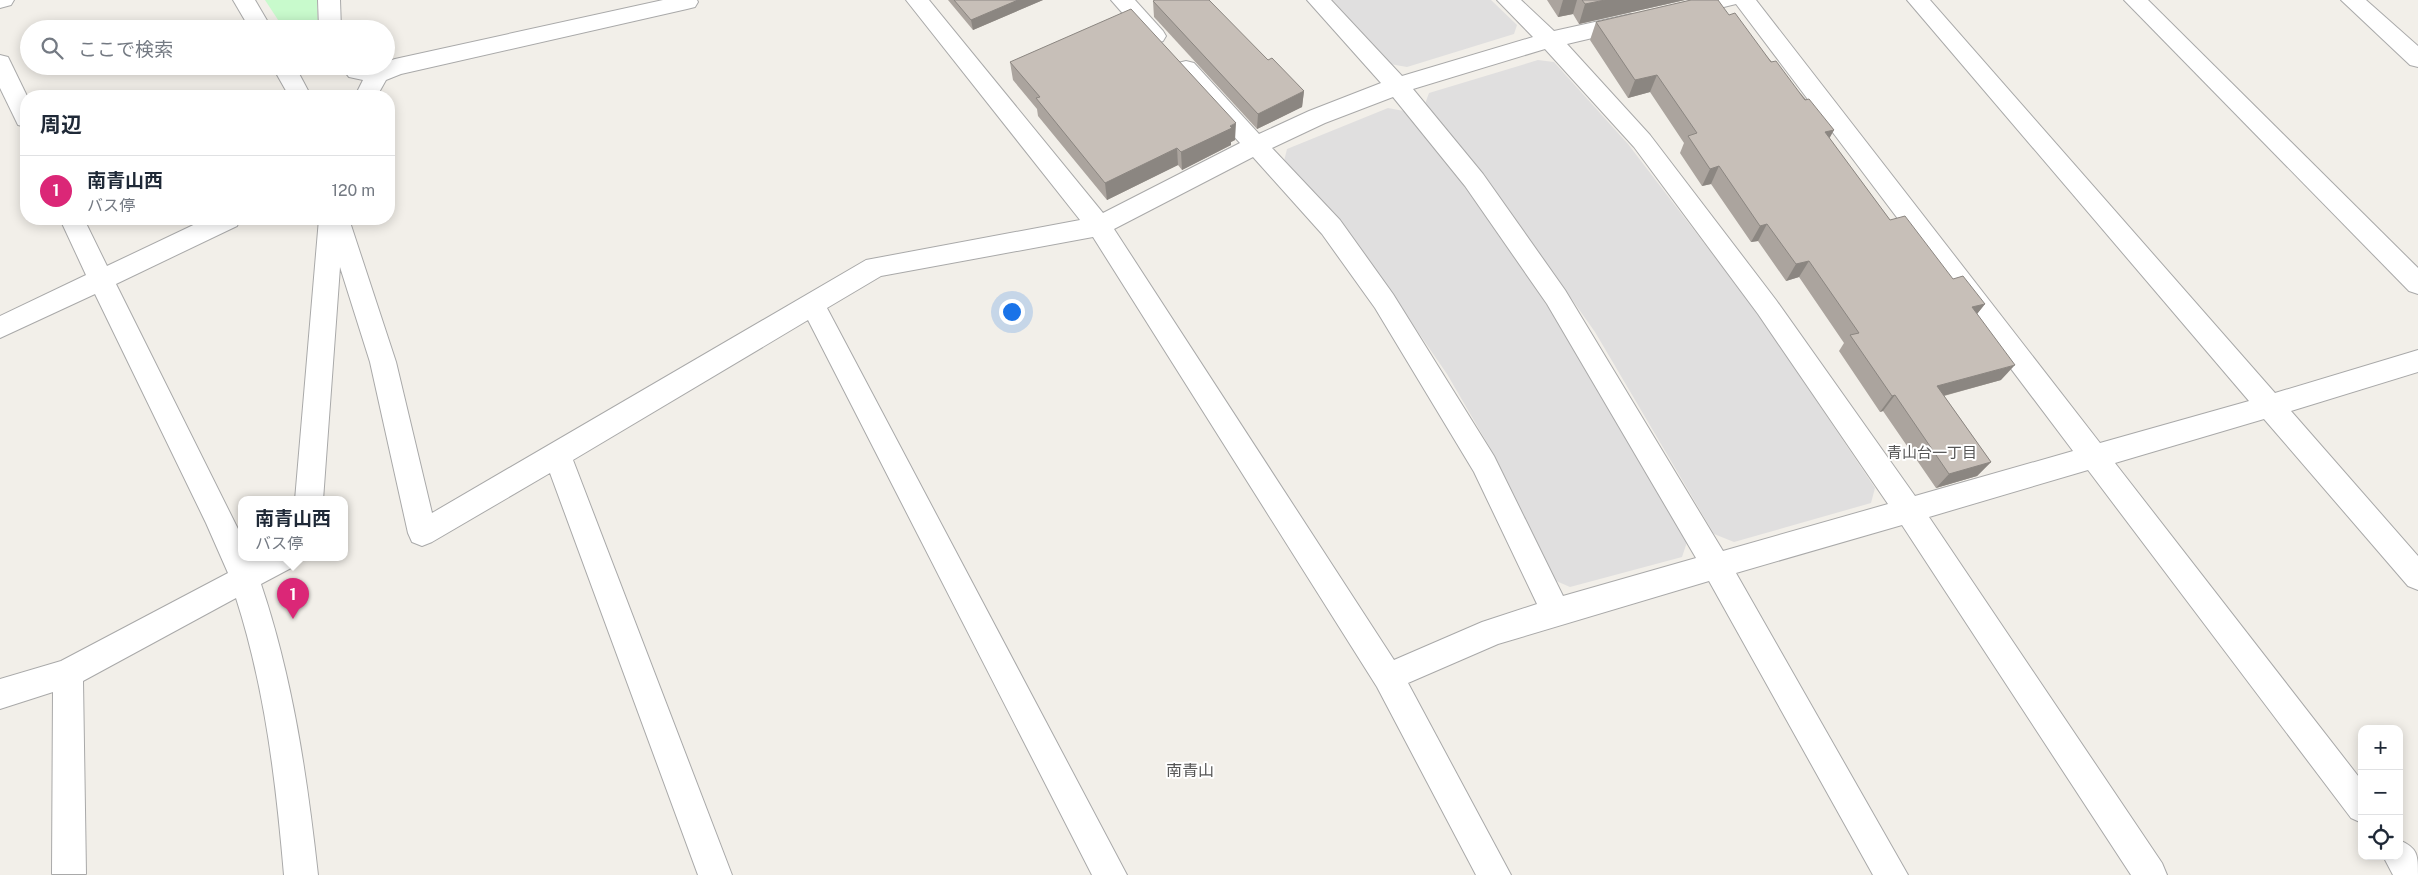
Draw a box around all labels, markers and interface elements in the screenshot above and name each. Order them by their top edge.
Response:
search box [20,20,395,75]
icon: search [38,34,66,62]
text: ここで検索 [78,38,173,60]
text: 周辺 [40,112,82,137]
text: 南青山西 [87,169,163,191]
text: 1 [53,181,59,200]
text: 120 m [331,181,375,200]
text: バス停 [87,196,135,215]
your location [999,299,1025,325]
district label: 青山台一丁目 [1887,444,1977,461]
popup [238,496,348,561]
text: 南青山西 [255,507,331,529]
text: バス停 [255,534,303,553]
pin: 1 [277,578,309,619]
map controls [2358,725,2403,860]
button: + [2358,725,2403,770]
district label: 南青山 [1166,761,1214,780]
button: − [2358,770,2403,815]
button: locate [2358,815,2403,860]

